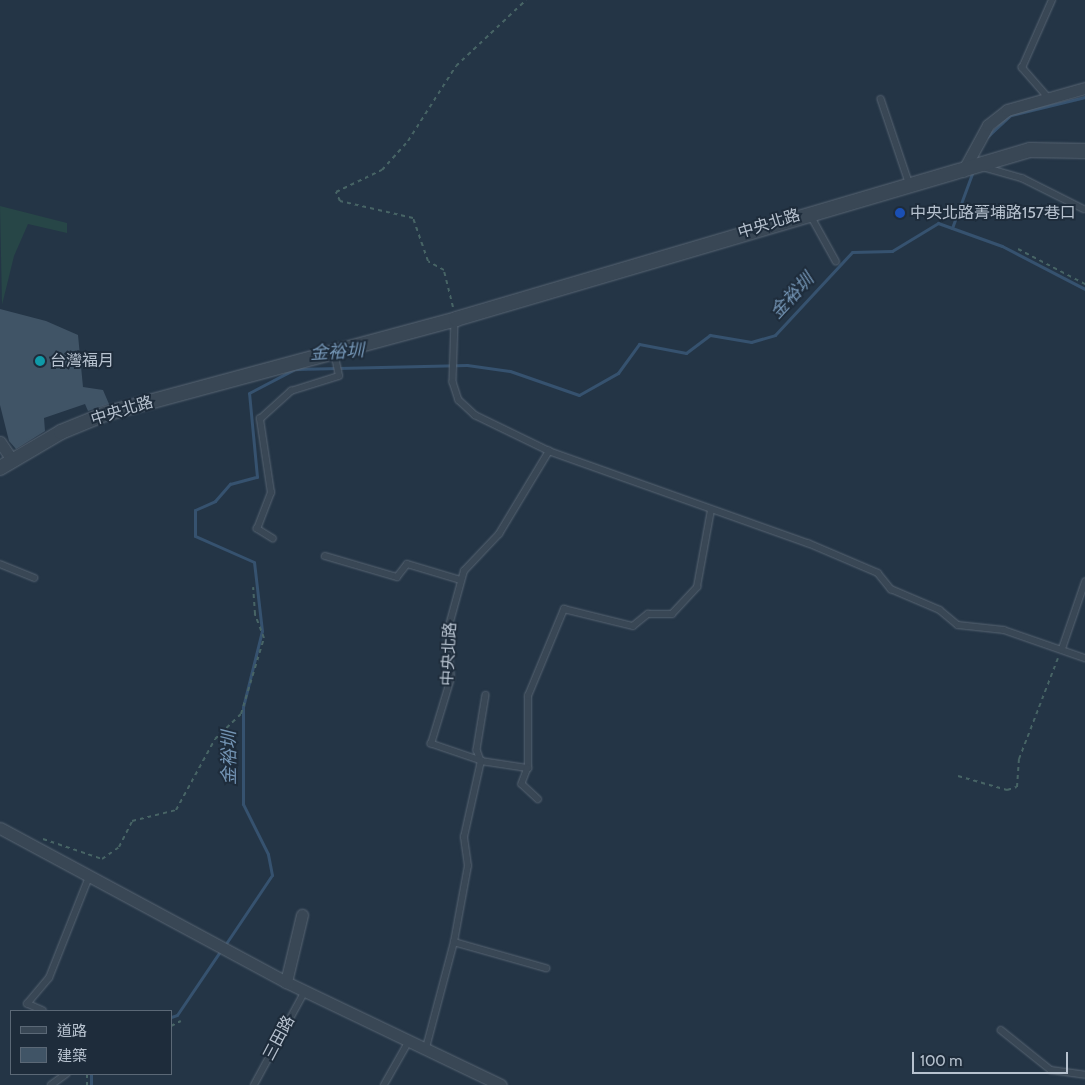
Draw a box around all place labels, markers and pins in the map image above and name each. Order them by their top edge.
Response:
place label: 中央北路菁埔路157巷口 [910,203,1076,223]
marker: 中央北路菁埔路157巷口 [894,207,906,219]
place label: 台灣福月 [50,351,114,371]
marker: 台灣福月 [34,355,46,367]

